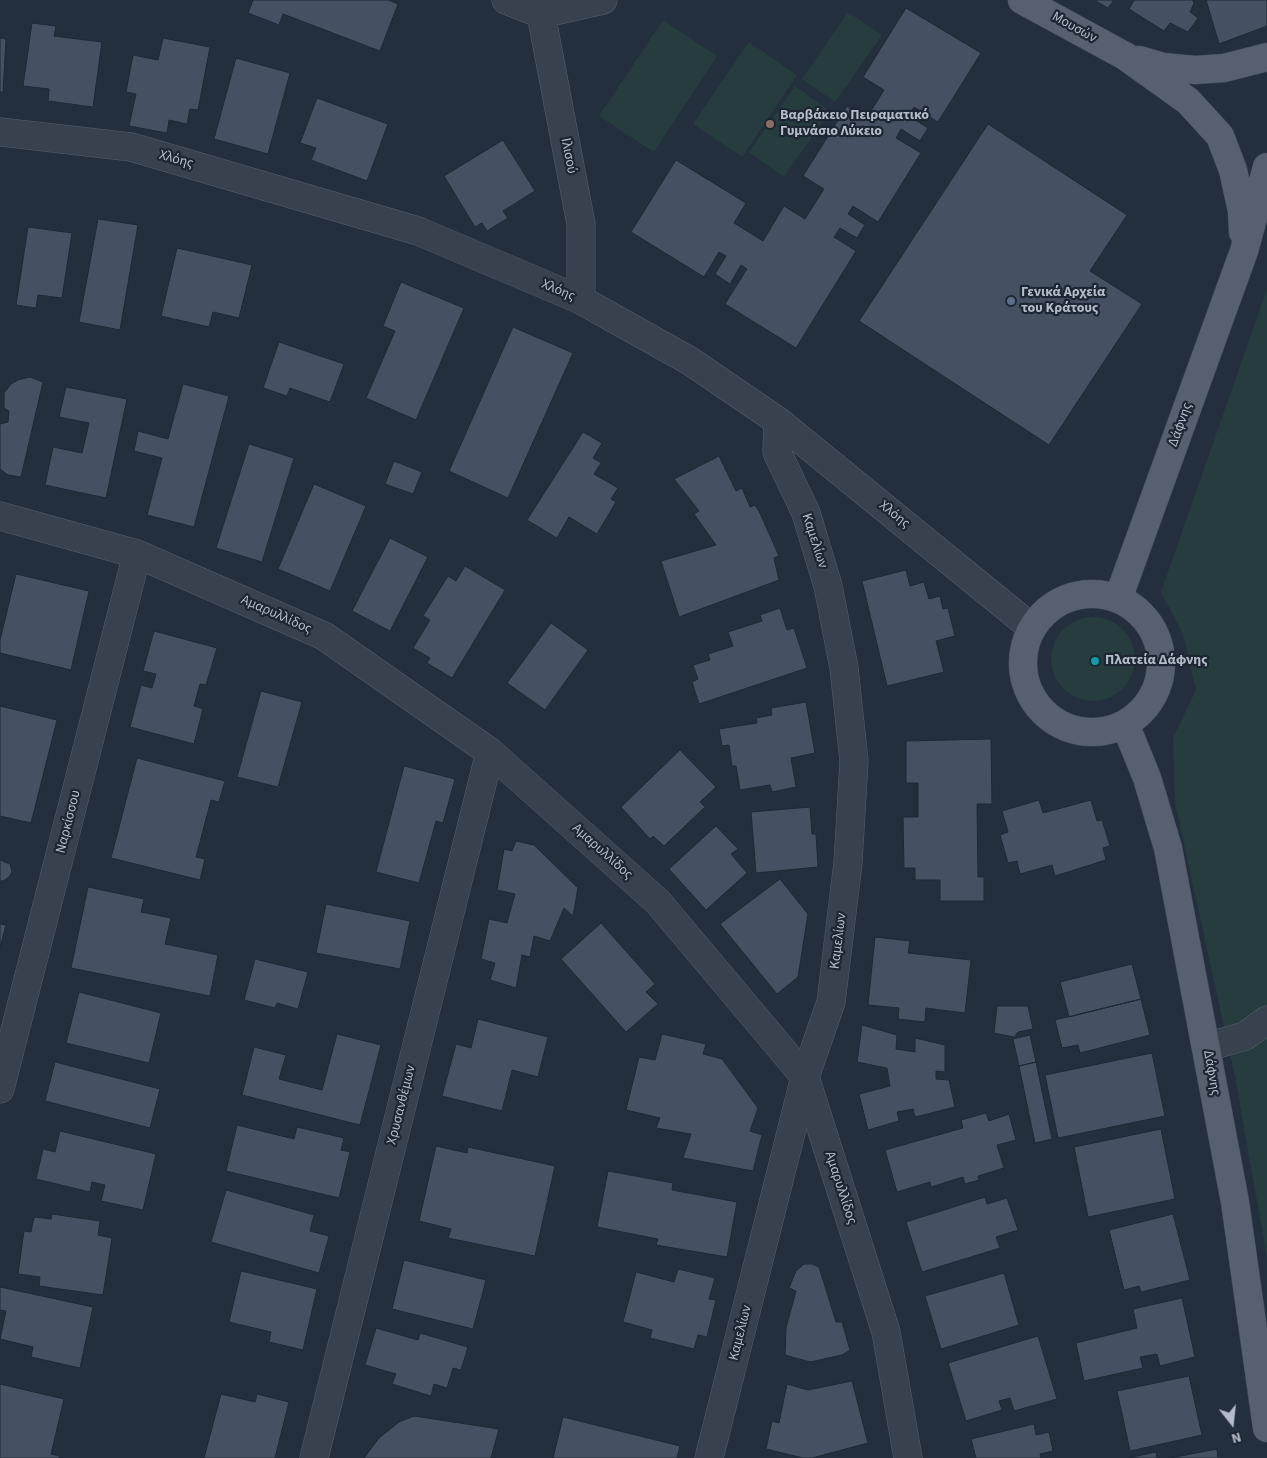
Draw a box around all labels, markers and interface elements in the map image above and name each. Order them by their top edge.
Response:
street label: Μουσών [1049,9,1099,47]
place label: Βαρβάκειο Πειραματικό Γυμνάσιο Λύκειο [780,108,929,140]
marker: Βαρβάκειο Πειραματικό Γυμνάσιο Λύκειο [764,118,776,130]
street label: Ιλισού [556,137,580,175]
street label: Χλόης [157,147,195,173]
street label: Χλόης [539,276,577,306]
place label: Γενικά Αρχεία του Κράτους [1021,285,1105,318]
marker: Γενικά Αρχεία του Κράτους [1005,295,1017,307]
street label: Δάφνης [1165,401,1197,449]
street label: Χλόης [875,498,913,532]
street label: Καμελίων [797,512,831,570]
street label: Αμαρυλλίδος [238,592,314,638]
place label: Πλατεία Δάφνης [1105,653,1207,669]
marker: Πλατεία Δάφνης [1089,655,1101,667]
street label: Ναρκίσσου [53,789,85,855]
street label: Αμαρυλλίδος [568,820,636,884]
street label: Καμελίων [827,912,851,970]
street label: Δάφνης [1199,1049,1223,1097]
street label: Χρυσανθέμων [384,1063,420,1147]
street label: Αμαρυλλίδος [820,1149,860,1227]
street label: Καμελίων [726,1304,756,1362]
north arrow [1207,1398,1257,1448]
text: N [1229,1427,1243,1448]

